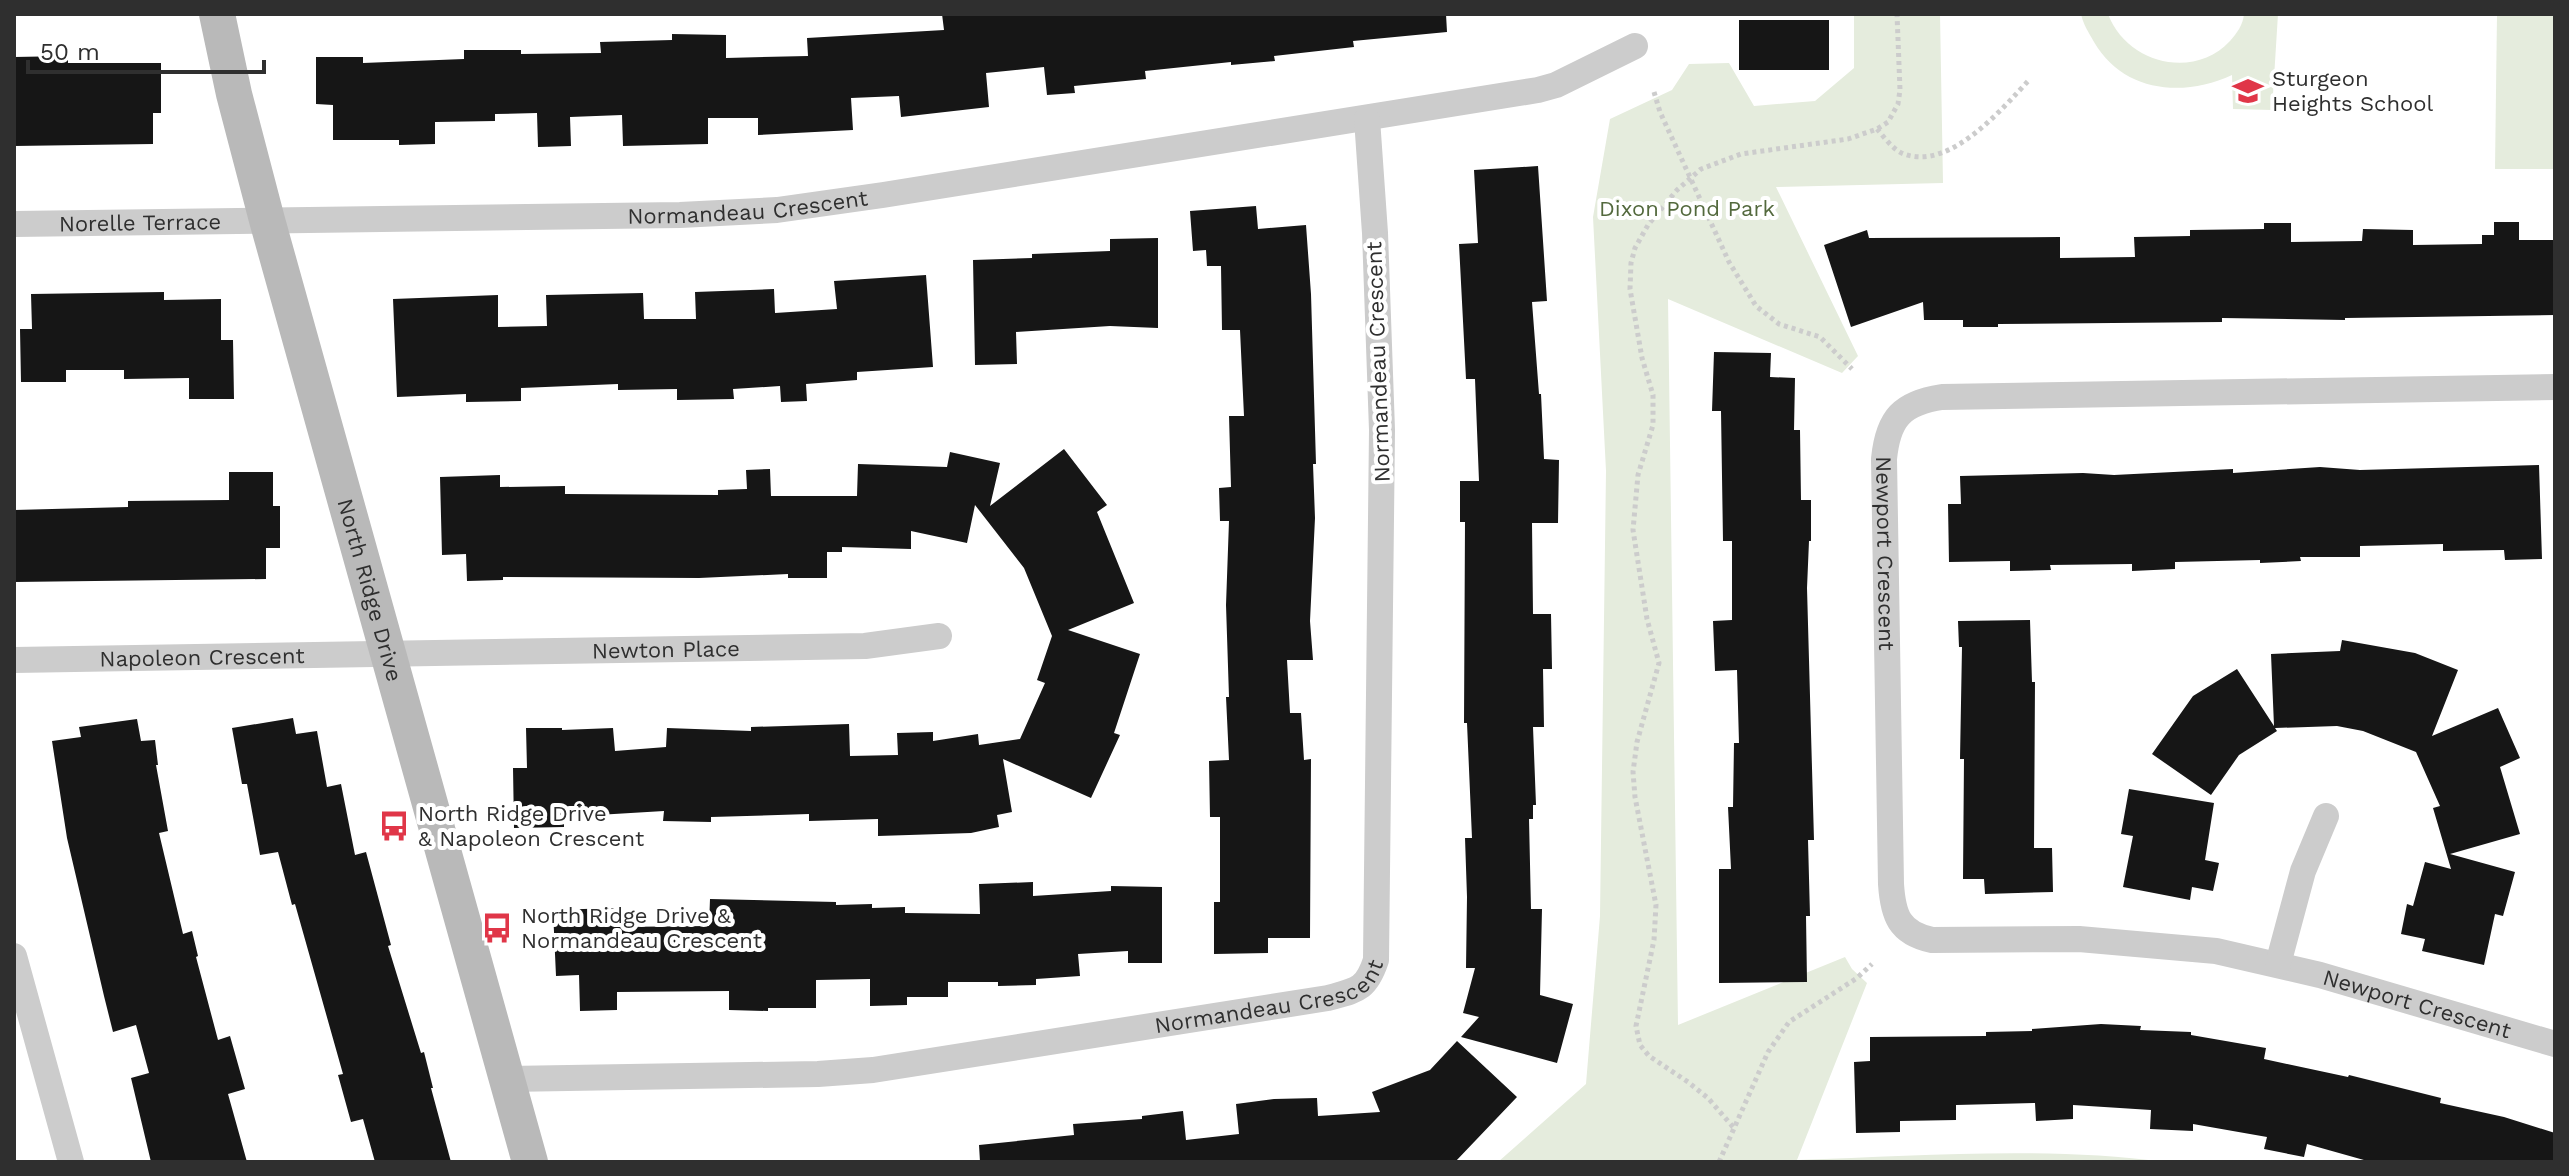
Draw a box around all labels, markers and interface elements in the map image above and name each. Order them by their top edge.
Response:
scale bar [28,24,264,74]
text: 50 m [40,38,100,66]
place label: Sturgeon Heights School [2272,66,2433,116]
school or university icon: Sturgeon Heights School [2231,74,2265,108]
street label: Normandeau Crescent [627,185,869,228]
park label: Dixon Pond Park [1599,196,1775,221]
street label: Norelle Terrace [59,209,221,236]
street label: Normandeau Crescent [1361,241,1395,483]
street label: Newport Crescent [1871,456,1900,651]
street label: North Ridge Drive [333,496,408,684]
street label: Newton Place [592,636,740,663]
street label: Napoleon Crescent [99,643,305,671]
place label: North Ridge Drive & Napoleon Crescent [418,801,644,851]
bus stop icon: North Ridge Drive & Napoleon Crescent [377,809,411,843]
place label: North Ridge Drive & Normandeau Crescent [521,903,762,953]
bus stop icon: North Ridge Drive & Normandeau Crescent [480,911,514,945]
street label: Normandeau Crescent [1153,956,1388,1038]
street label: Newport Crescent [2320,964,2514,1043]

